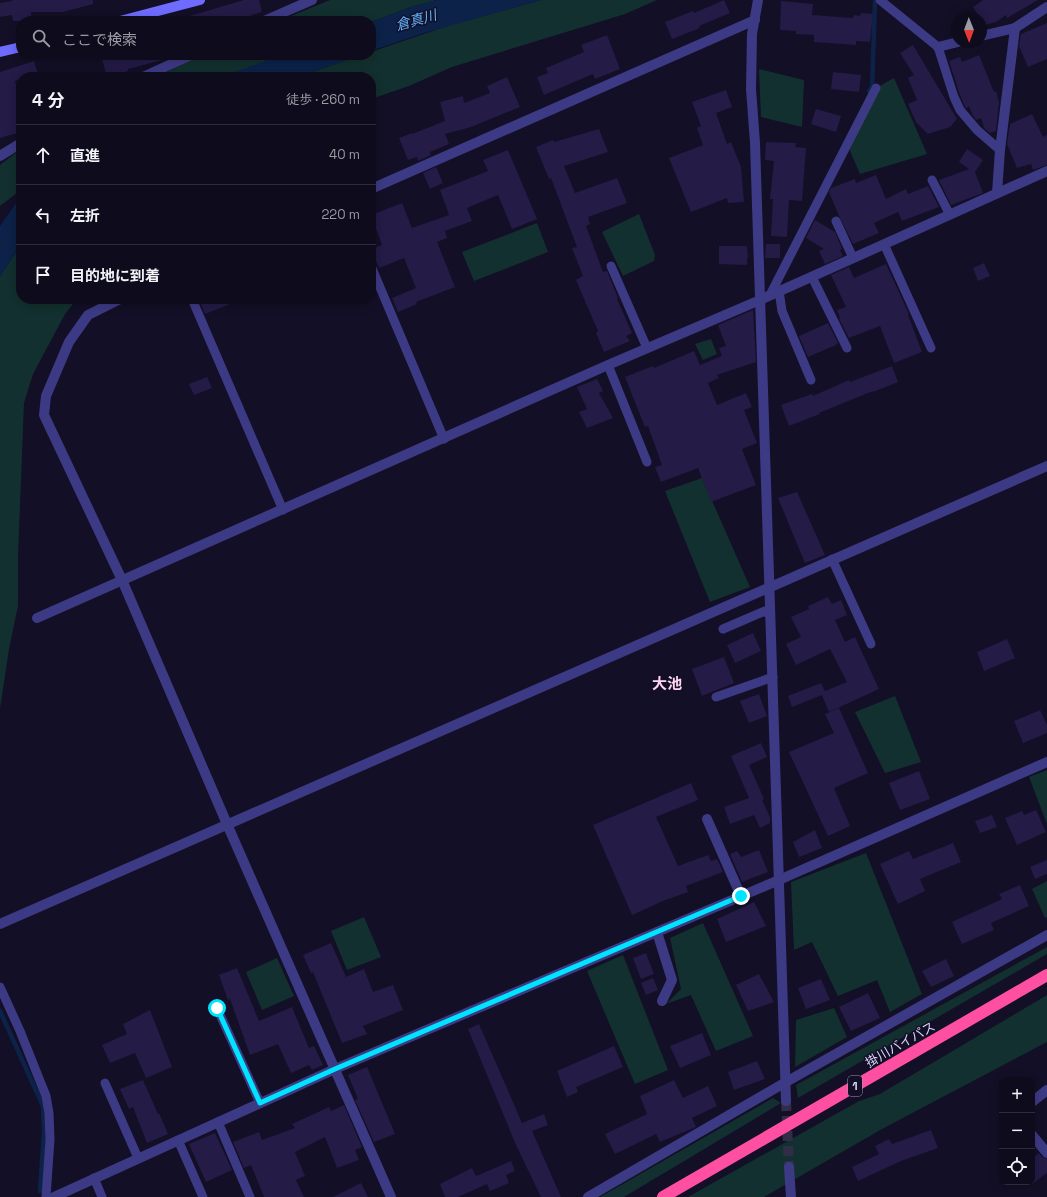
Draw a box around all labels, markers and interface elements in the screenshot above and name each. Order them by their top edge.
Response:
water label: 倉真川 [393,5,441,34]
north arrow [951,12,987,48]
search box [16,16,376,60]
icon: search [30,27,52,49]
text: ここで検索 [62,30,137,49]
text: 4 分 [32,89,64,111]
text: 徒歩 · 260 m [286,91,360,108]
icon: ahead [32,144,54,166]
text: 直進 [70,146,100,165]
text: 40 m [329,146,360,163]
icon: left [32,204,54,226]
text: 左折 [70,206,100,225]
text: 220 m [321,206,360,223]
icon: arrive [32,264,54,286]
text: 目的地に到着 [70,266,160,285]
district label: 大池 [652,674,682,693]
route end [732,887,750,905]
route start [208,999,226,1017]
street label: 掛川バイパス [862,1018,938,1071]
road number: 1 [848,1076,862,1096]
map controls [999,1077,1035,1185]
button: + [999,1077,1035,1113]
button: − [999,1113,1035,1149]
button: locate [999,1149,1035,1185]

